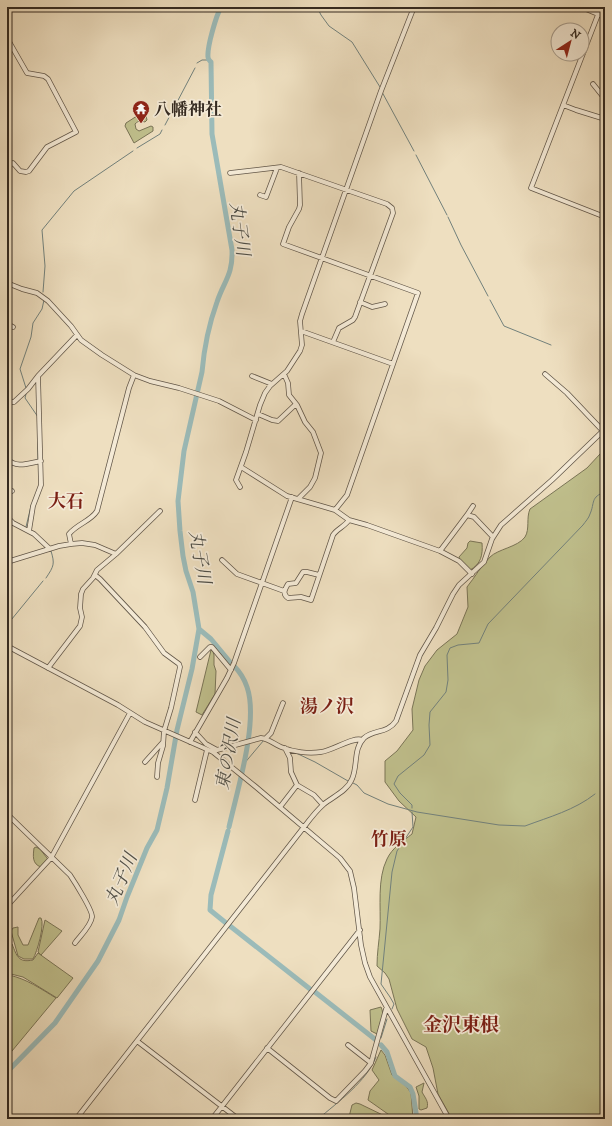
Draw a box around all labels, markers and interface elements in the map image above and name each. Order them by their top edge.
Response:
north arrow [550,22,590,62]
text: N [568,26,583,43]
temple icon: 八幡神社 [131,99,151,124]
place label: 八幡神社 [154,99,222,121]
water label: 丸子川 [224,201,254,259]
district label: 大石 [48,491,84,513]
water label: 丸子川 [183,529,215,588]
district label: 湯ノ沢 [300,696,354,718]
water label: 東の沢川 [212,715,246,792]
district label: 竹原 [371,829,407,851]
water label: 丸子川 [101,848,143,909]
district label: 金沢東根 [423,1014,499,1037]

